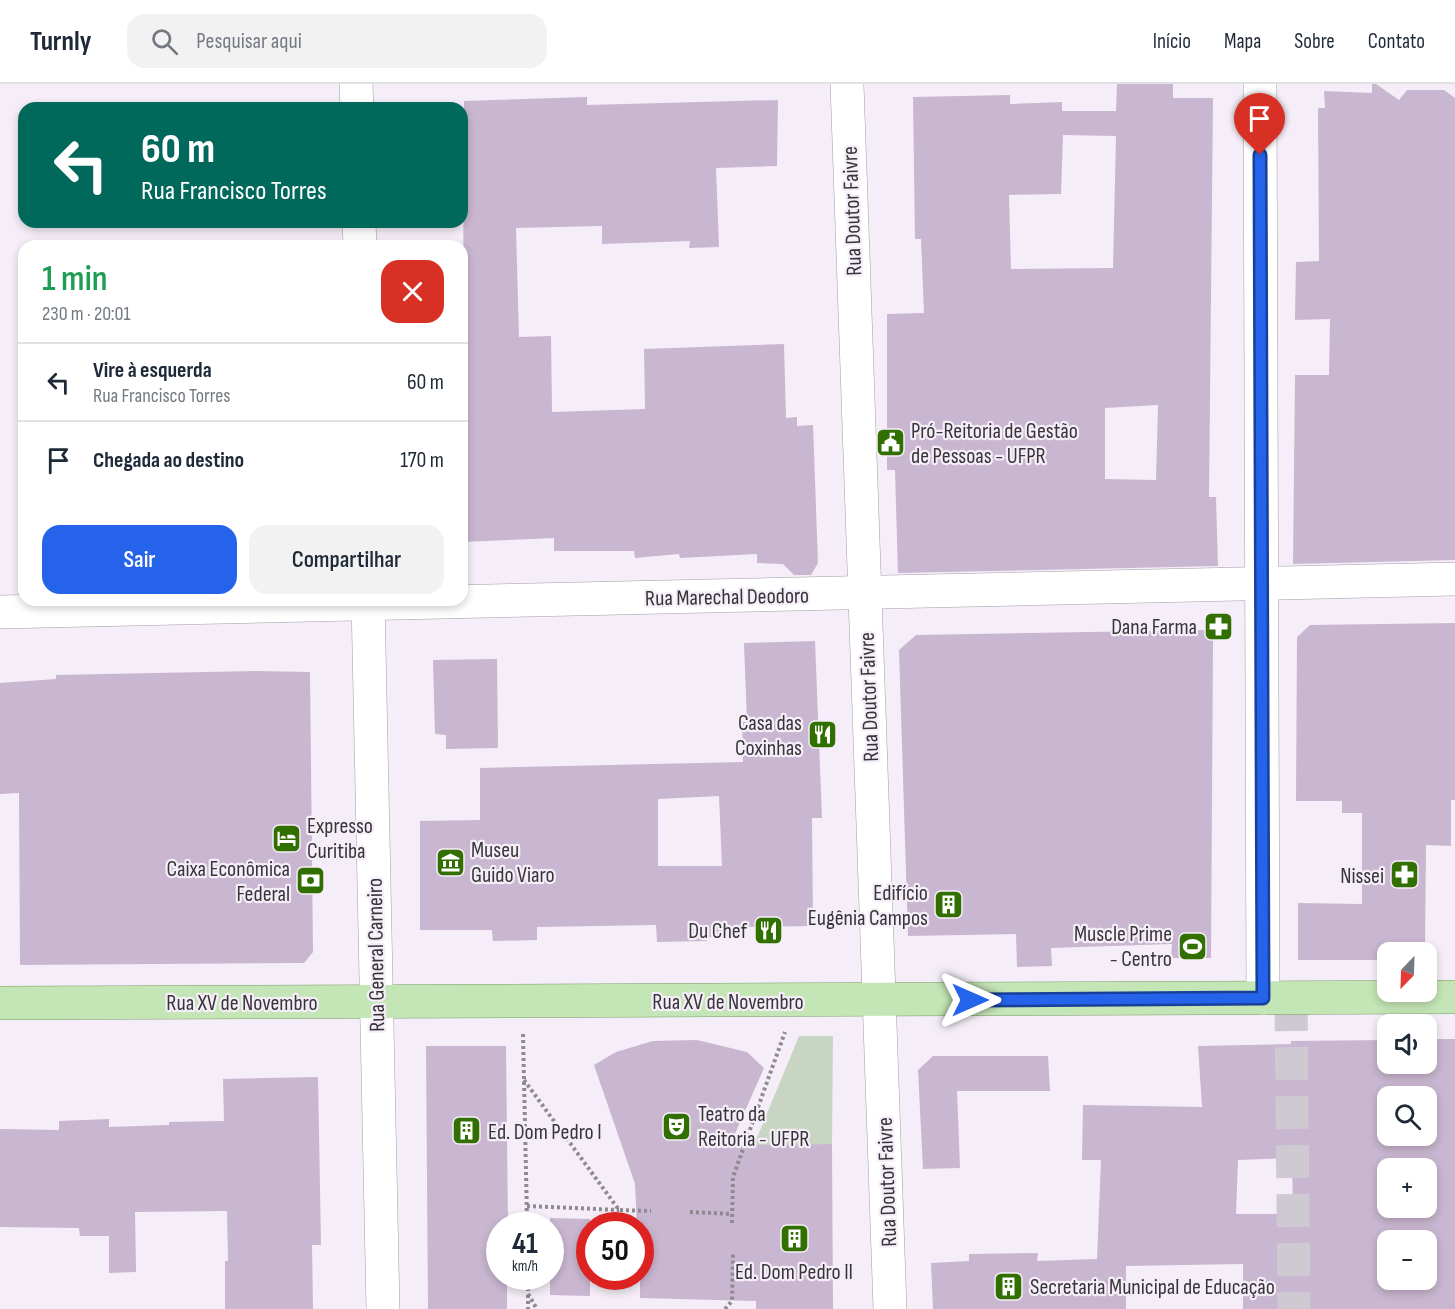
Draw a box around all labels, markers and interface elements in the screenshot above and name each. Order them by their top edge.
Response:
search box [127,14,547,68]
text: Turnly [30,25,91,58]
icon: search [148,25,181,58]
text: Pesquisar aqui [196,28,302,55]
text: Início [1153,29,1191,54]
text: Mapa [1224,29,1261,54]
text: Sobre [1294,29,1335,54]
text: Contato [1368,29,1425,54]
pin [1234,93,1285,155]
icon: arrive [1243,102,1276,135]
text: 60 m [141,124,215,175]
icon: left [42,126,120,204]
street label: Rua Doutor Faivre [837,146,868,276]
text: Rua Francisco Torres [141,175,327,207]
text: 1 min [42,258,107,301]
button: close [381,260,444,323]
text: 230 m · 20:01 [42,302,131,326]
text: Vire à esquerda [93,357,212,384]
icon: left [42,366,75,399]
text: 60 m [407,369,444,396]
text: Rua Francisco Torres [93,384,231,408]
place label: Pró-Reitoria de Gestão de Pessoas - UFPR [911,418,1078,470]
public building icon: Pró-Reitoria de Gestão de Pessoas - UFPR [874,427,906,459]
icon: arrive [42,444,75,477]
text: Chegada ao destino [93,447,244,474]
text: 170 m [400,447,444,474]
button: Sair [42,525,237,594]
button: Compartilhar [249,525,444,594]
street label: Rua Marechal Deodoro [645,583,809,612]
pharmacy icon: Dana Farma [1202,610,1234,642]
place label: Dana Farma [1111,614,1197,641]
street label: Rua Doutor Faivre [854,632,885,762]
place label: Casa das Coxinhas [735,710,802,762]
restaurant icon: Casa das Coxinhas [807,719,839,751]
place label: Expresso Curitiba [307,813,373,865]
hotel icon: Expresso Curitiba [270,822,302,854]
place label: Museu Guido Viaro [471,837,555,889]
museum icon: Museu Guido Viaro [434,846,466,878]
place label: Caixa Econômica Federal [167,856,290,908]
pharmacy icon: Nissei [1389,859,1421,891]
place label: Nissei [1340,863,1384,890]
bank icon: Caixa Econômica Federal [295,865,327,897]
street label: Rua General Carneiro [362,878,391,1032]
place label: Edifício Eugênia Campos [808,880,928,932]
building icon: Edifício Eugênia Campos [933,889,965,921]
restaurant icon: Du Chef [752,914,784,946]
place label: Du Chef [688,918,748,945]
place label: Muscle Prime - Centro [1074,921,1172,973]
sports icon: Muscle Prime - Centro [1177,930,1209,962]
north arrow [1377,942,1437,1002]
map controls [1377,942,1437,1290]
position arrow [938,968,1002,1032]
street label: Rua XV de Novembro [652,989,804,1016]
street label: Rua XV de Novembro [166,990,318,1017]
button: sound [1377,1014,1437,1074]
button: search [1377,1086,1437,1146]
place label: Teatro da Reitoria - UFPR [698,1101,809,1153]
theatre icon: Teatro da Reitoria - UFPR [661,1110,693,1142]
building icon: Ed. Dom Pedro I [451,1115,483,1147]
street label: Rua Doutor Faivre [872,1117,903,1247]
place label: Ed. Dom Pedro I [488,1119,602,1146]
button: + [1377,1158,1437,1218]
speed limit sign: 50 [576,1212,654,1290]
building icon: Ed. Dom Pedro II [778,1223,810,1255]
text: 41 [512,1226,538,1262]
button: − [1377,1230,1437,1290]
text: km/h [512,1257,538,1276]
place label: Ed. Dom Pedro II [735,1259,853,1286]
building icon: Secretaria Municipal de Educação [993,1270,1025,1302]
place label: Secretaria Municipal de Educação [1030,1274,1275,1301]

